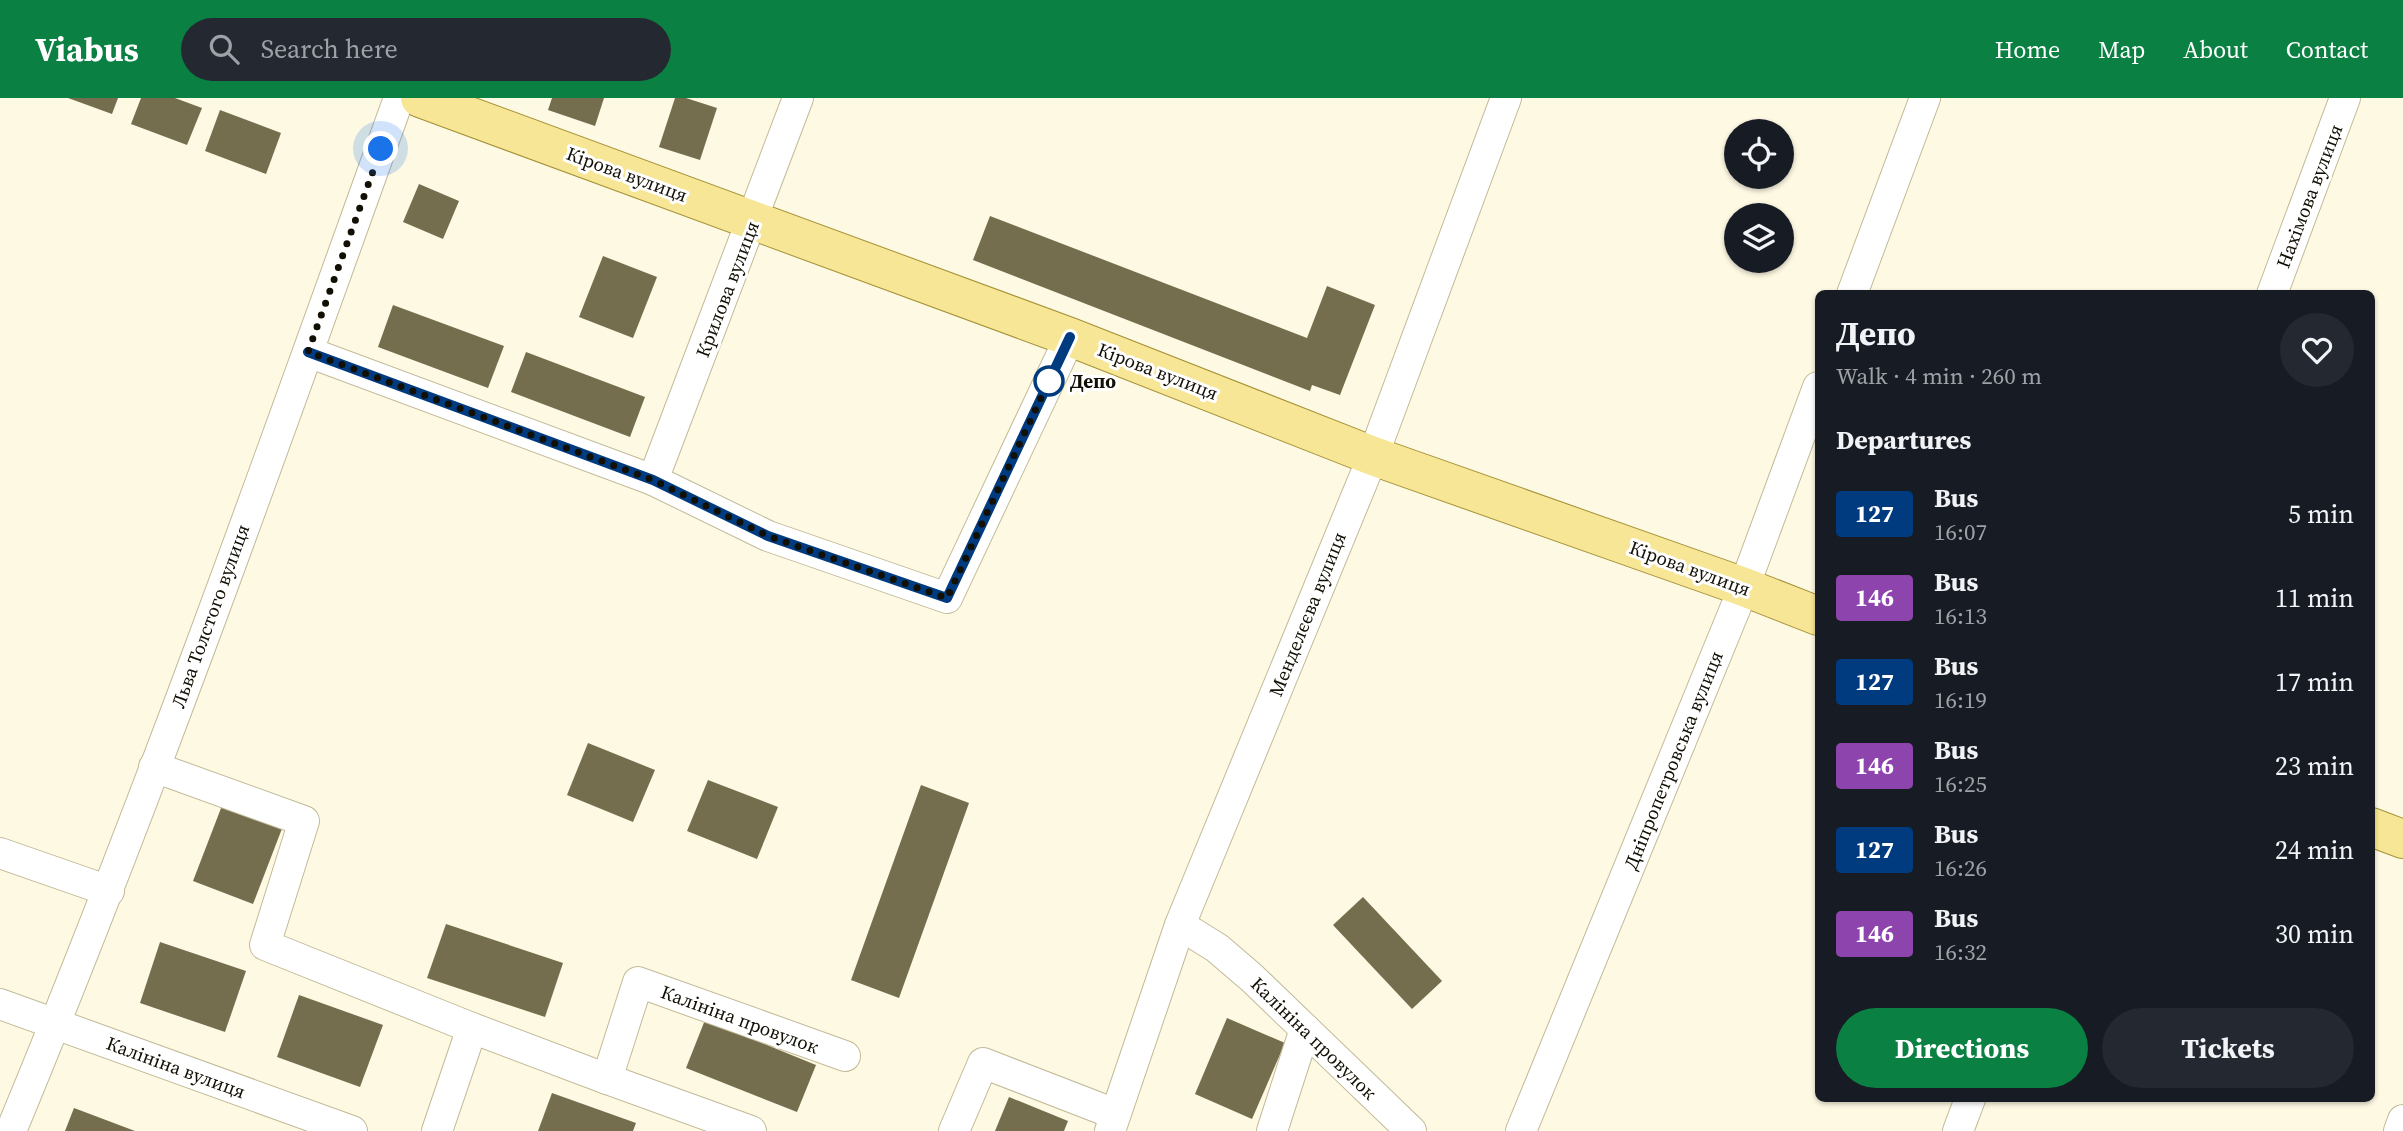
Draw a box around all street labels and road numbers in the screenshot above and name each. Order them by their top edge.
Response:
street label: Нахімова вулиця [2270,120,2348,272]
street label: Кірова вулиця [563,140,691,208]
street label: Крилова вулиця [689,217,765,361]
street label: Кірова вулиця [1094,336,1222,406]
street label: Льва Толстого вулиця [165,520,255,712]
street label: Менделєєва вулиця [1262,528,1352,700]
street label: Кірова вулиця [1626,534,1754,602]
street label: Дніпропетровська вулиця [1617,647,1729,873]
street label: Калініна провулок [1245,971,1383,1105]
street label: Калініна провулок [658,978,823,1060]
street label: Калініна вулиця [103,1030,249,1104]

